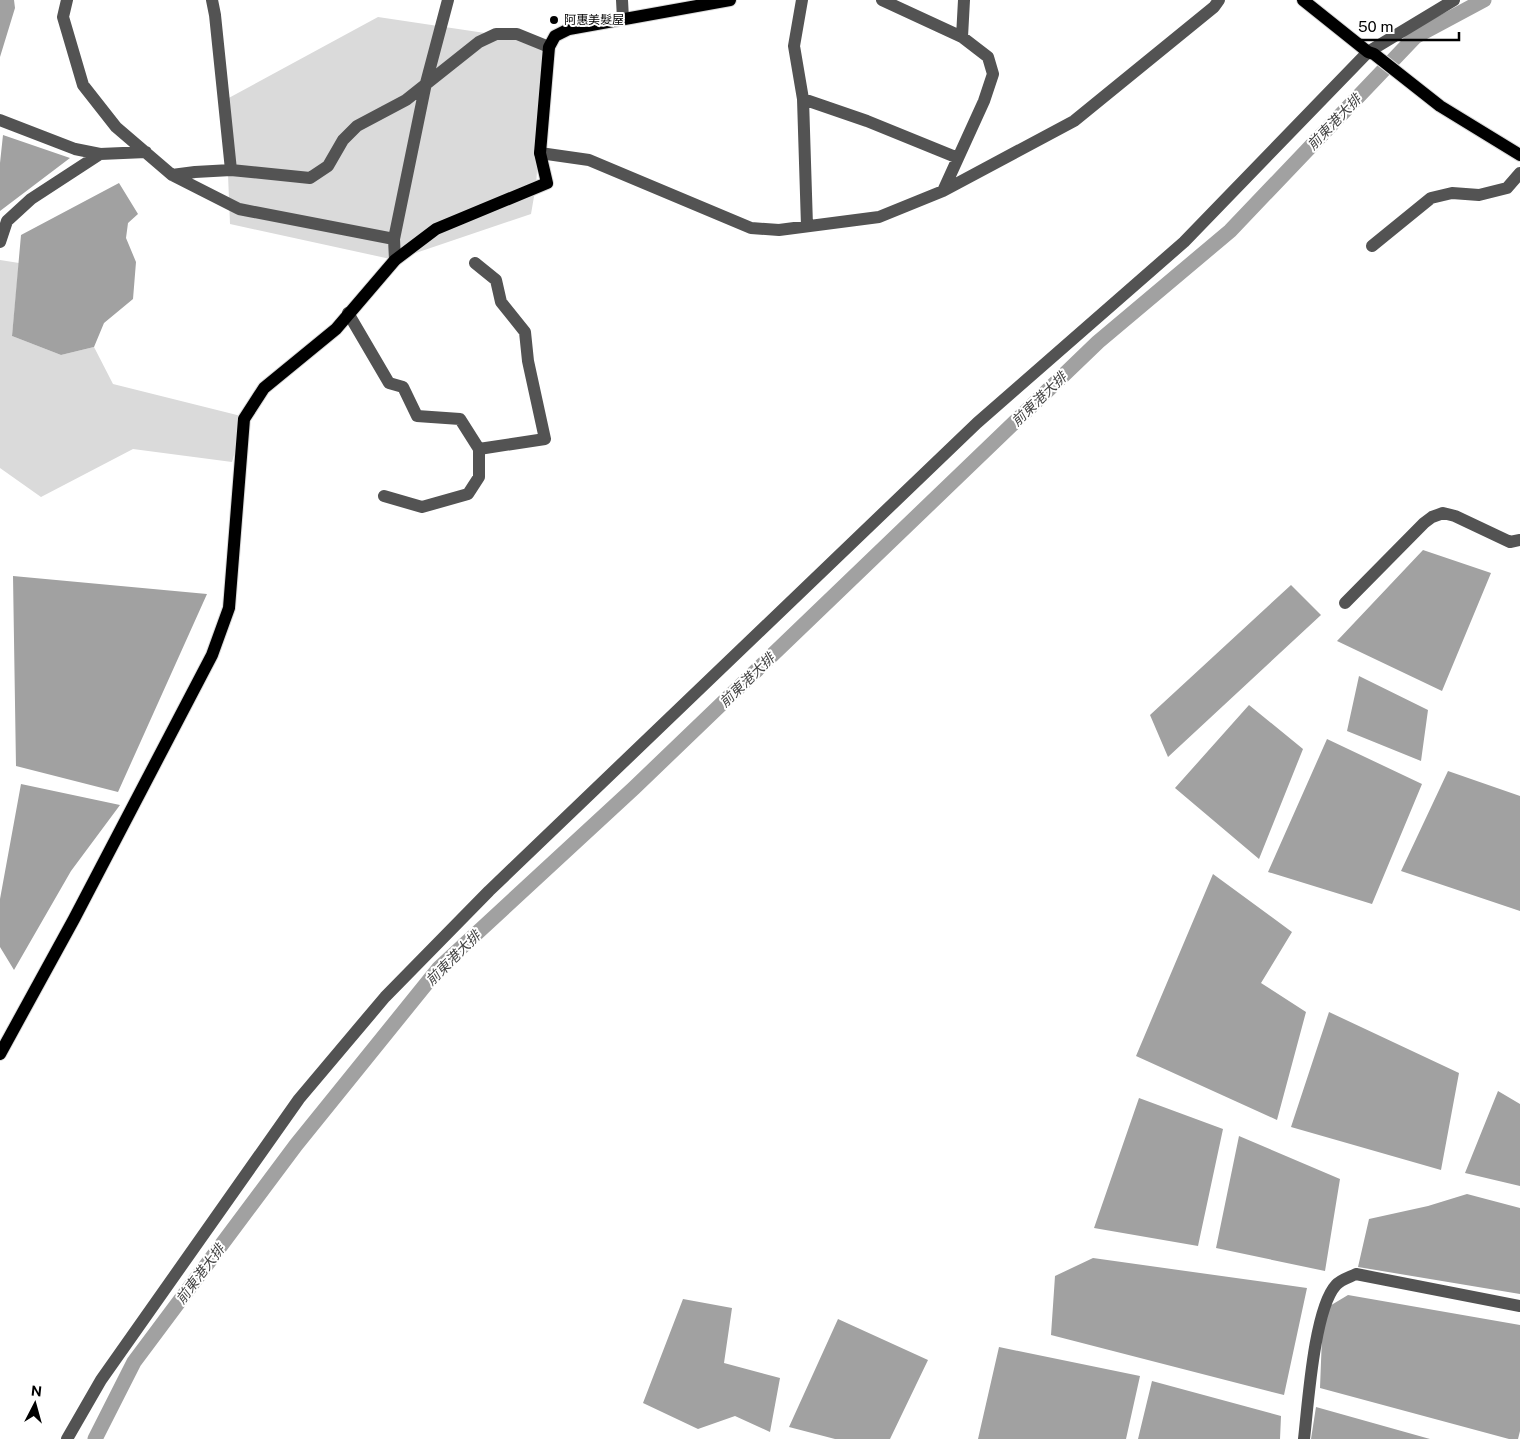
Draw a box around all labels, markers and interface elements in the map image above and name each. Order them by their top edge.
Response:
scale bar [1350,10,1459,42]
place label: 阿惠美髮屋 [564,13,624,27]
marker: 阿惠美髮屋 [548,14,560,26]
text: 50 m [1358,18,1393,35]
water label: 前東港大排 [1304,90,1365,153]
water label: 前東港大排 [1008,368,1071,429]
water label: 前東港大排 [716,649,779,710]
water label: 前東港大排 [423,926,485,988]
water label: 前東港大排 [173,1240,229,1307]
north arrow [10,1379,60,1429]
text: N [30,1383,43,1400]

